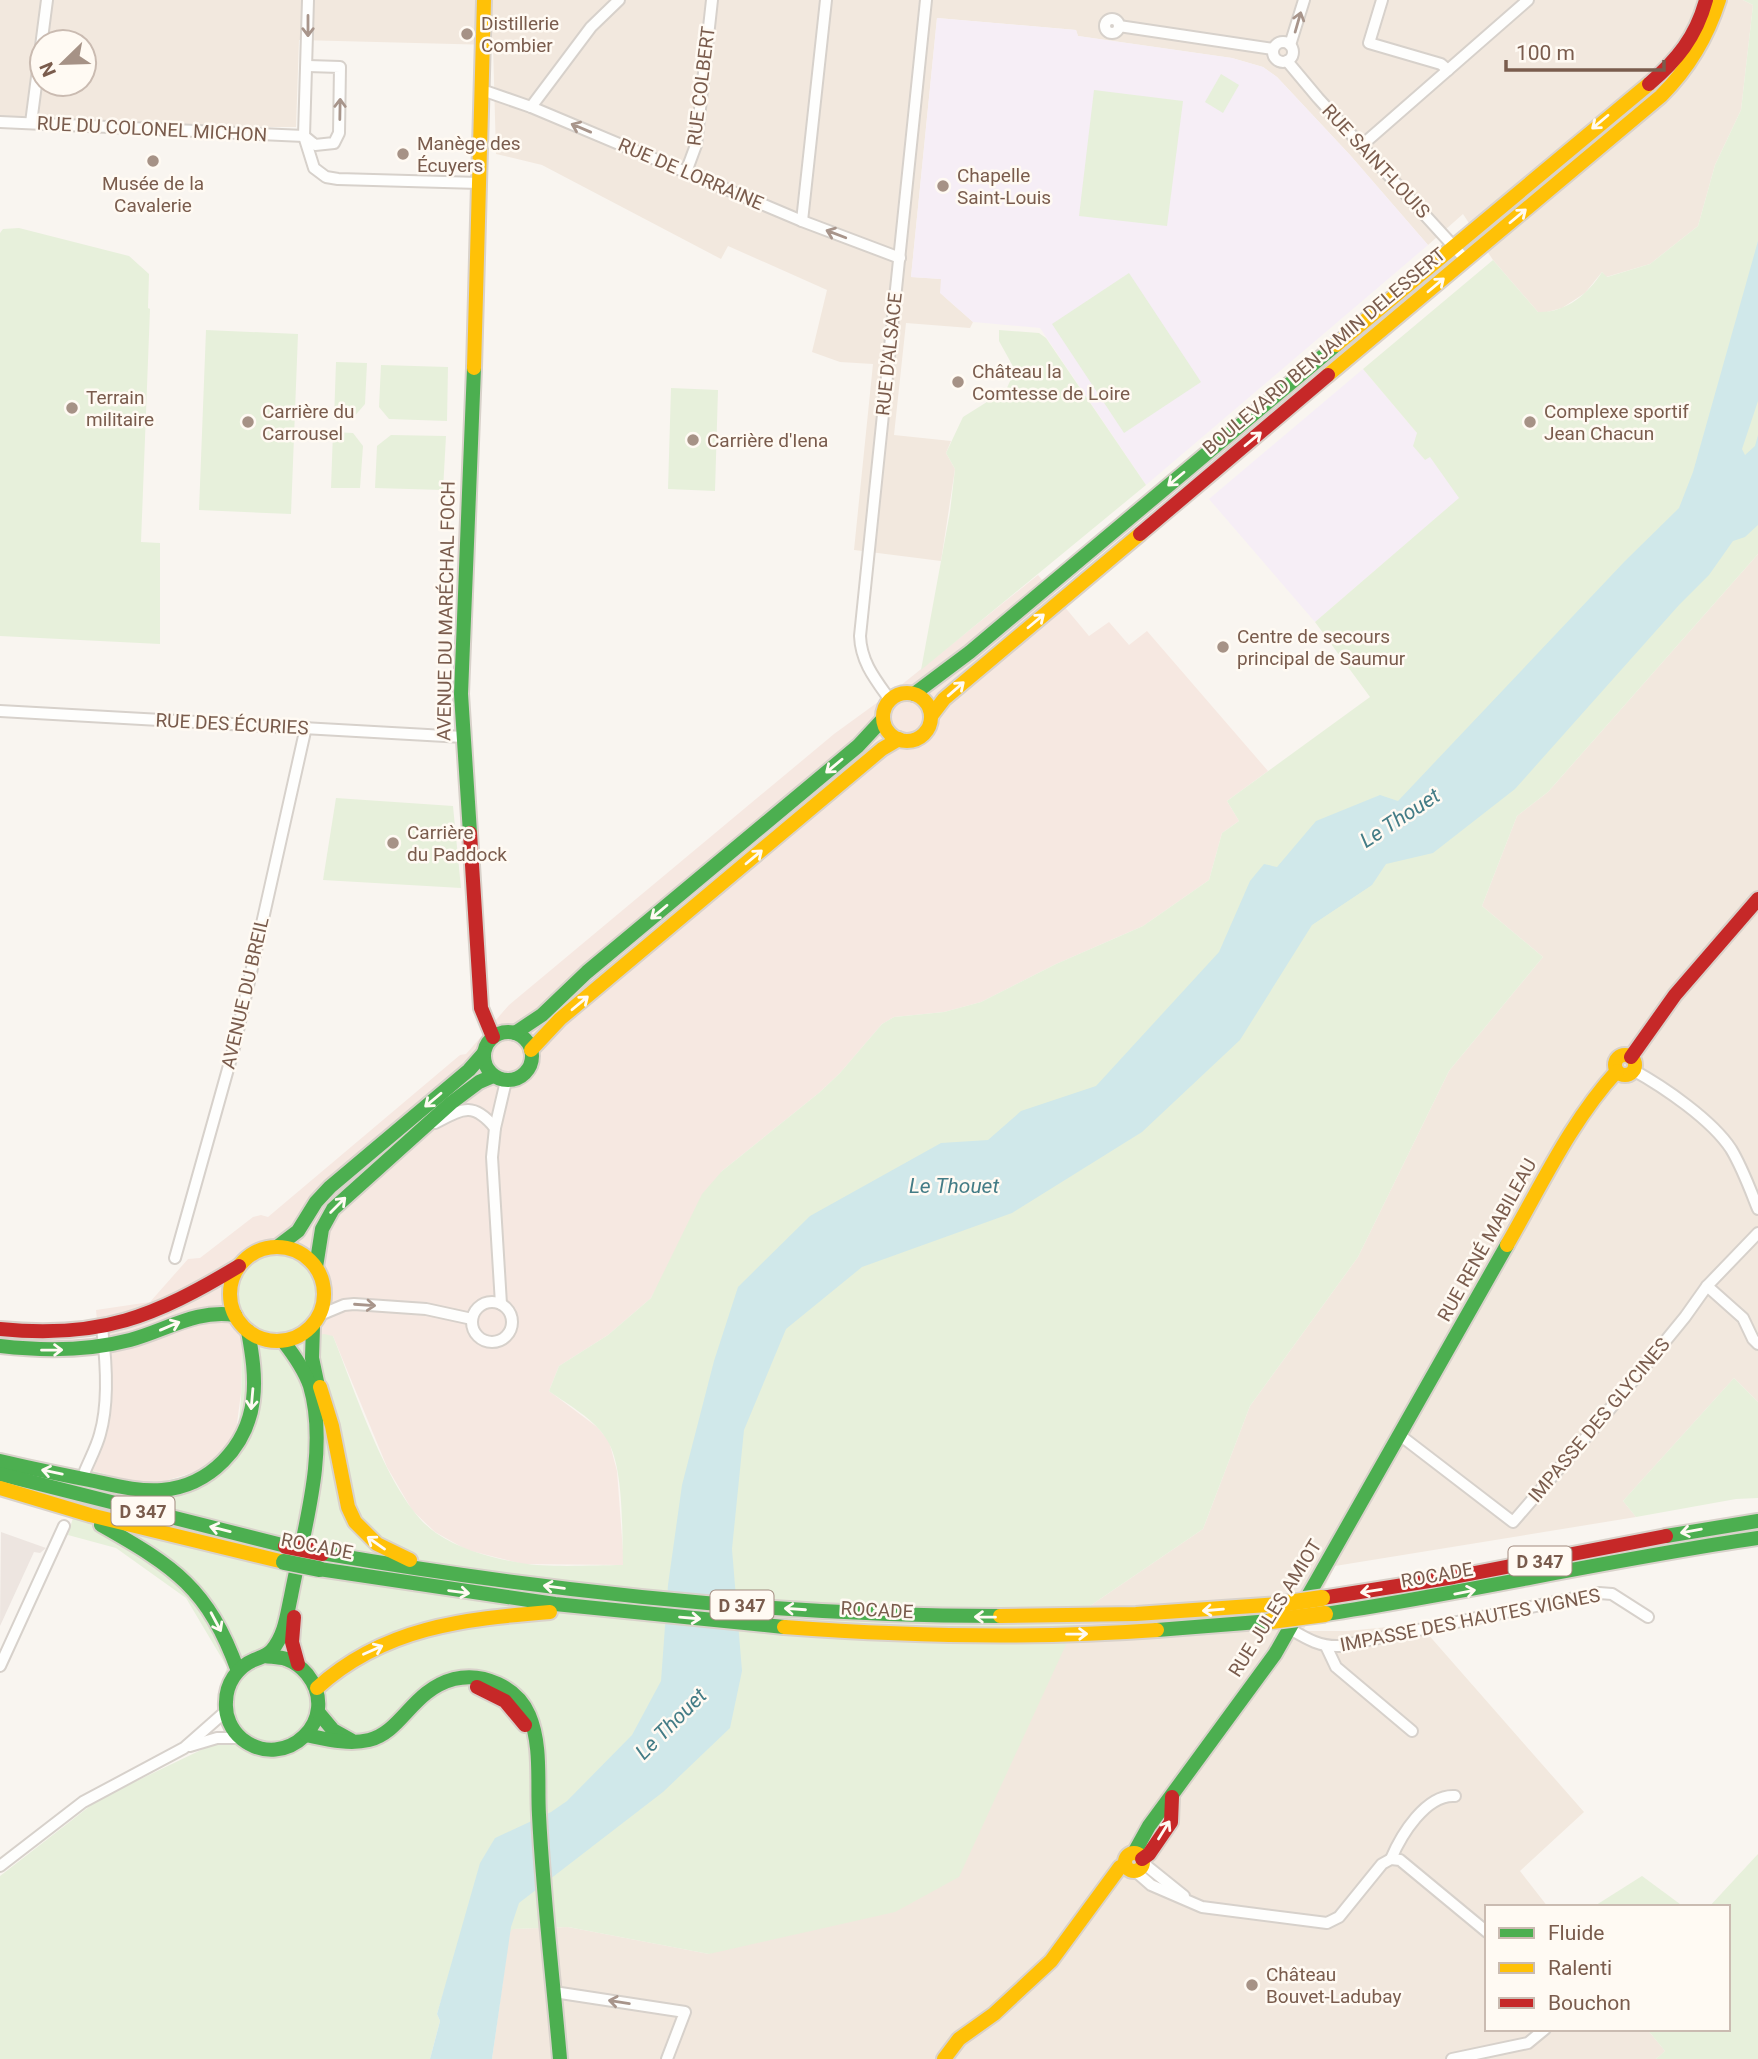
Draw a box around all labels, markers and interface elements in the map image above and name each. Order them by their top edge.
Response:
place label: Distillerie Combier [481,12,559,57]
one-way arrow [1292,12,1305,34]
one-way arrow [301,14,315,37]
street label: RUE COLBERT [682,25,720,147]
marker: Distillerie Combier [459,26,475,42]
north arrow [28,28,98,98]
scale bar [1506,28,1664,72]
text: 100 m [1516,41,1575,65]
text: N [35,59,61,80]
one-way arrow [333,97,347,120]
street label: RUE SAINT-LOUIS [1317,99,1435,223]
street label: RUE DU COLONEL MICHON [36,111,268,147]
one-way arrow [1592,114,1610,130]
one-way arrow [570,120,592,133]
place label: Manège des Écuyers [417,132,521,177]
street label: RUE DE LORRAINE [615,133,767,215]
marker: Manège des Écuyers [395,146,411,162]
marker: Musée de la Cavalerie [145,153,161,169]
place label: Chapelle Saint-Louis [957,164,1051,209]
place label: Musée de la Cavalerie [102,172,204,217]
marker: Chapelle Saint-Louis [935,178,951,194]
one-way arrow [1509,208,1527,224]
one-way arrow [825,227,847,239]
street label: BOULEVARD BENJAMIN DELESSERT [1198,243,1450,459]
one-way arrow [1427,277,1445,293]
street label: RUE D'ALSACE [871,291,907,417]
place label: Château la Comtesse de Loire [972,360,1130,405]
marker: Château la Comtesse de Loire [950,374,966,390]
place label: Terrain militaire [86,386,154,431]
marker: Terrain militaire [64,400,80,416]
place label: Carrière du Carrousel [262,400,355,445]
place label: Complexe sportif Jean Chacun [1544,400,1689,445]
marker: Carrière du Carrousel [240,414,256,430]
marker: Complexe sportif Jean Chacun [1522,414,1538,430]
place label: Carrière d'Iena [707,429,828,452]
one-way arrow [1243,431,1261,447]
marker: Carrière d'Iena [685,432,701,448]
one-way arrow [1167,471,1185,487]
street label: AVENUE DU MARÉCHAL FOCH [432,481,460,741]
one-way arrow [1027,613,1045,629]
place label: Centre de secours principal de Saumur [1237,625,1406,670]
marker: Centre de secours principal de Saumur [1215,639,1231,655]
one-way arrow [947,681,965,697]
street label: RUE DES ÉCURIES [155,709,309,739]
one-way arrow [825,758,843,774]
water label: Le Thouet [1356,783,1445,853]
place label: Carrière du Paddock [407,821,507,866]
marker: Carrière du Paddock [385,835,401,851]
one-way arrow [745,849,763,865]
one-way arrow [650,904,668,920]
street label: AVENUE DU BREIL [216,915,274,1071]
one-way arrow [570,995,588,1010]
one-way arrow [425,1092,443,1107]
street label: RUE RENÉ MABILEAU [1433,1154,1541,1326]
water label: Le Thouet [909,1174,999,1198]
one-way arrow [330,1196,347,1213]
one-way arrow [353,1299,375,1312]
one-way arrow [158,1319,180,1332]
street label: IMPASSE DES GLYCINES [1524,1333,1674,1507]
one-way arrow [40,1343,63,1356]
one-way arrow [245,1387,258,1410]
one-way arrow [41,1465,64,1479]
road number: D 347 [111,1496,174,1526]
one-way arrow [209,1522,232,1536]
one-way arrow [1680,1525,1702,1538]
street label: ROCADE [279,1528,355,1564]
street label: RUE JULES AMIOT [1223,1535,1327,1681]
one-way arrow [367,1536,386,1550]
road number: D 347 [1508,1546,1572,1576]
street label: ROCADE [1399,1557,1475,1593]
one-way arrow [544,1580,566,1593]
street label: IMPASSE DES HAUTES VIGNES [1338,1583,1602,1657]
one-way arrow [1453,1584,1476,1598]
one-way arrow [448,1585,470,1598]
one-way arrow [1360,1585,1383,1598]
road number: D 347 [710,1590,774,1620]
street label: ROCADE [840,1597,914,1623]
one-way arrow [783,1602,806,1615]
one-way arrow [1202,1604,1224,1617]
one-way arrow [210,1611,224,1632]
one-way arrow [974,1611,997,1624]
one-way arrow [678,1612,700,1625]
one-way arrow [1065,1627,1088,1640]
one-way arrow [361,1643,383,1656]
water label: Le Thouet [631,1683,712,1764]
one-way arrow [1157,1821,1172,1840]
legend [1485,1905,1730,2031]
text: Fluide [1548,1921,1604,1945]
text: Ralenti [1548,1956,1612,1980]
place label: Château Bouvet-Ladubay [1266,1963,1401,2008]
marker: Château Bouvet-Ladubay [1244,1977,1260,1993]
text: Bouchon [1548,1991,1631,2015]
one-way arrow [608,1995,631,2008]

